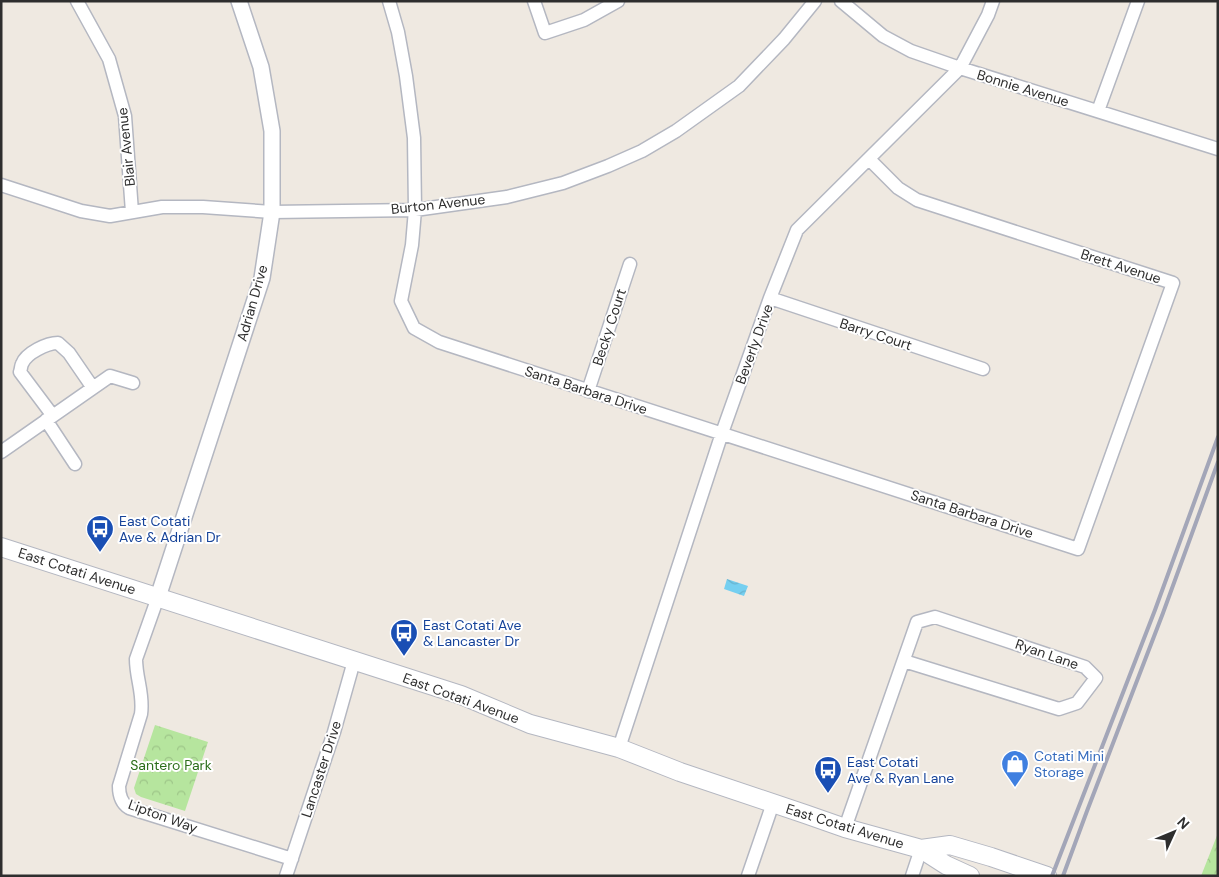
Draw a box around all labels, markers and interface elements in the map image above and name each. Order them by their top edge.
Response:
street label: Bonnie Avenue [975,65,1071,111]
street label: Blair Avenue [113,107,139,187]
street label: Burton Avenue [390,190,486,218]
street label: Brett Avenue [1079,245,1163,287]
street label: Adrian Drive [232,263,272,343]
street label: Becky Court [588,286,630,368]
street label: Beverly Drive [731,301,777,387]
street label: Barry Court [838,314,914,354]
street label: Santa Barbara Drive [522,362,650,418]
street label: Santa Barbara Drive [908,486,1036,542]
place label: East Cotati Ave & Adrian Dr [119,512,221,546]
bus stop icon: East Cotati Ave & Adrian Dr [85,514,115,553]
street label: East Cotati Avenue [16,544,138,599]
place label: East Cotati Ave & Lancaster Dr [423,616,522,650]
bus stop icon: East Cotati Ave & Lancaster Dr [389,618,419,657]
street label: Ryan Lane [1013,635,1081,673]
street label: East Cotati Avenue [400,669,522,727]
street label: Lancaster Drive [297,718,345,820]
place label: Cotati Mini Storage [1034,747,1104,781]
shop icon: Cotati Mini Storage [1000,749,1030,788]
place label: East Cotati Ave & Ryan Lane [847,753,954,787]
bus stop icon: East Cotati Ave & Ryan Lane [813,755,843,794]
park label: Santero Park [130,756,212,774]
street label: Lipton Way [126,795,200,837]
street label: East Cotati Avenue [784,799,906,853]
north arrow [1149,807,1199,857]
text: N [1173,813,1193,833]

